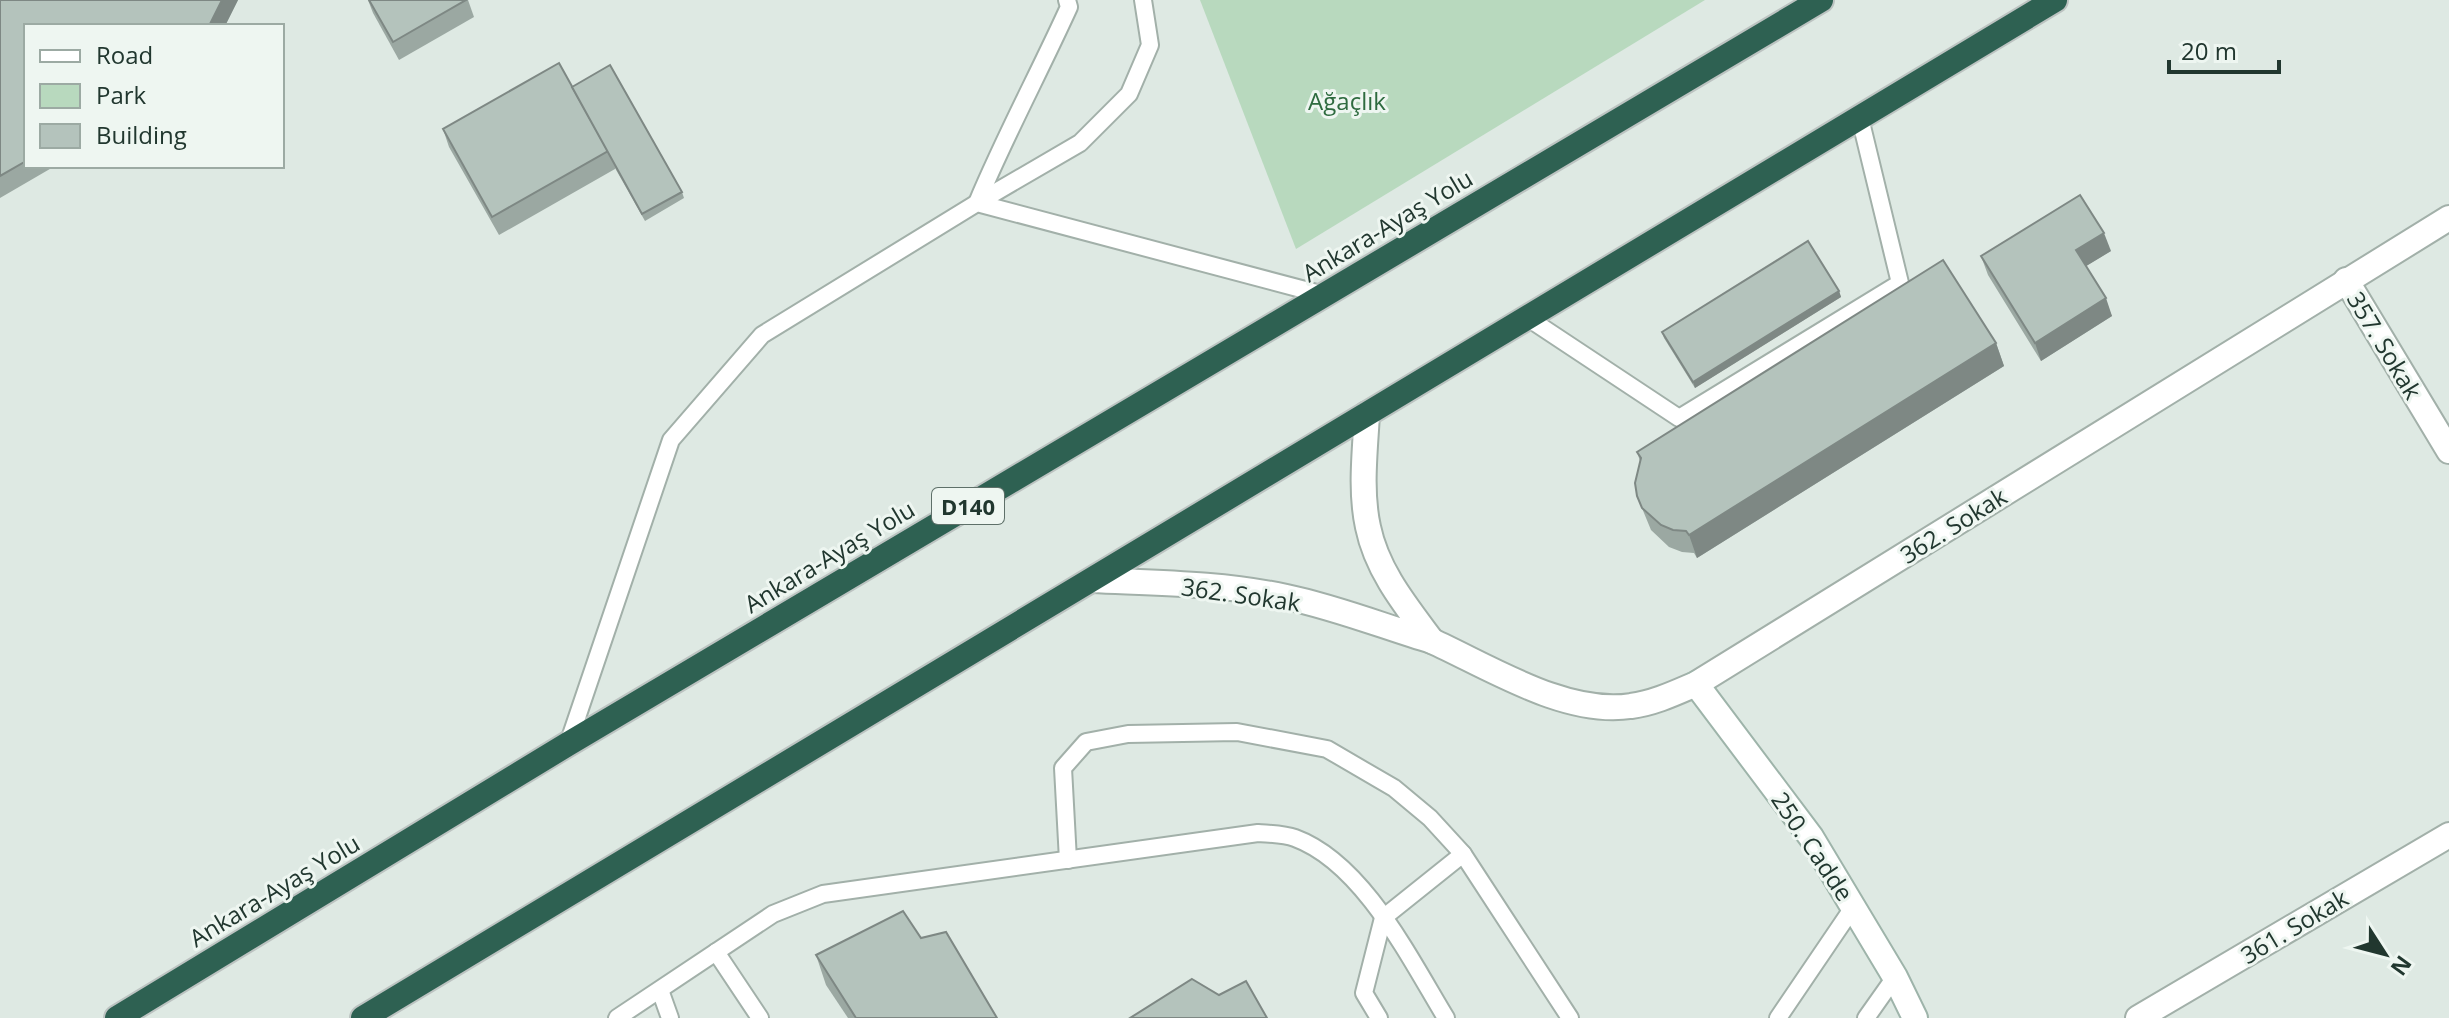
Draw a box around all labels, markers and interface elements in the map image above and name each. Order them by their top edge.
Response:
legend [24,24,284,168]
scale bar [2169,24,2279,74]
text: 20 m [2181,34,2237,67]
text: Road [96,38,153,71]
text: Park [96,78,147,111]
park label: Ağaçlık [1308,84,1386,117]
text: Building [96,118,187,151]
street label: Ankara-Ayaş Yolu [1296,161,1478,289]
street label: 357. Sokak [2340,285,2430,405]
street label: 362. Sokak [1893,479,2013,571]
road number: D140 [932,488,1004,524]
street label: Ankara-Ayaş Yolu [738,492,920,620]
street label: 362. Sokak [1179,569,1303,619]
street label: 250. Cadde [1764,785,1862,907]
street label: Ankara-Ayaş Yolu [183,826,365,954]
street label: 361. Sokak [2234,881,2354,971]
north arrow [2345,914,2425,994]
text: N [2385,950,2419,982]

